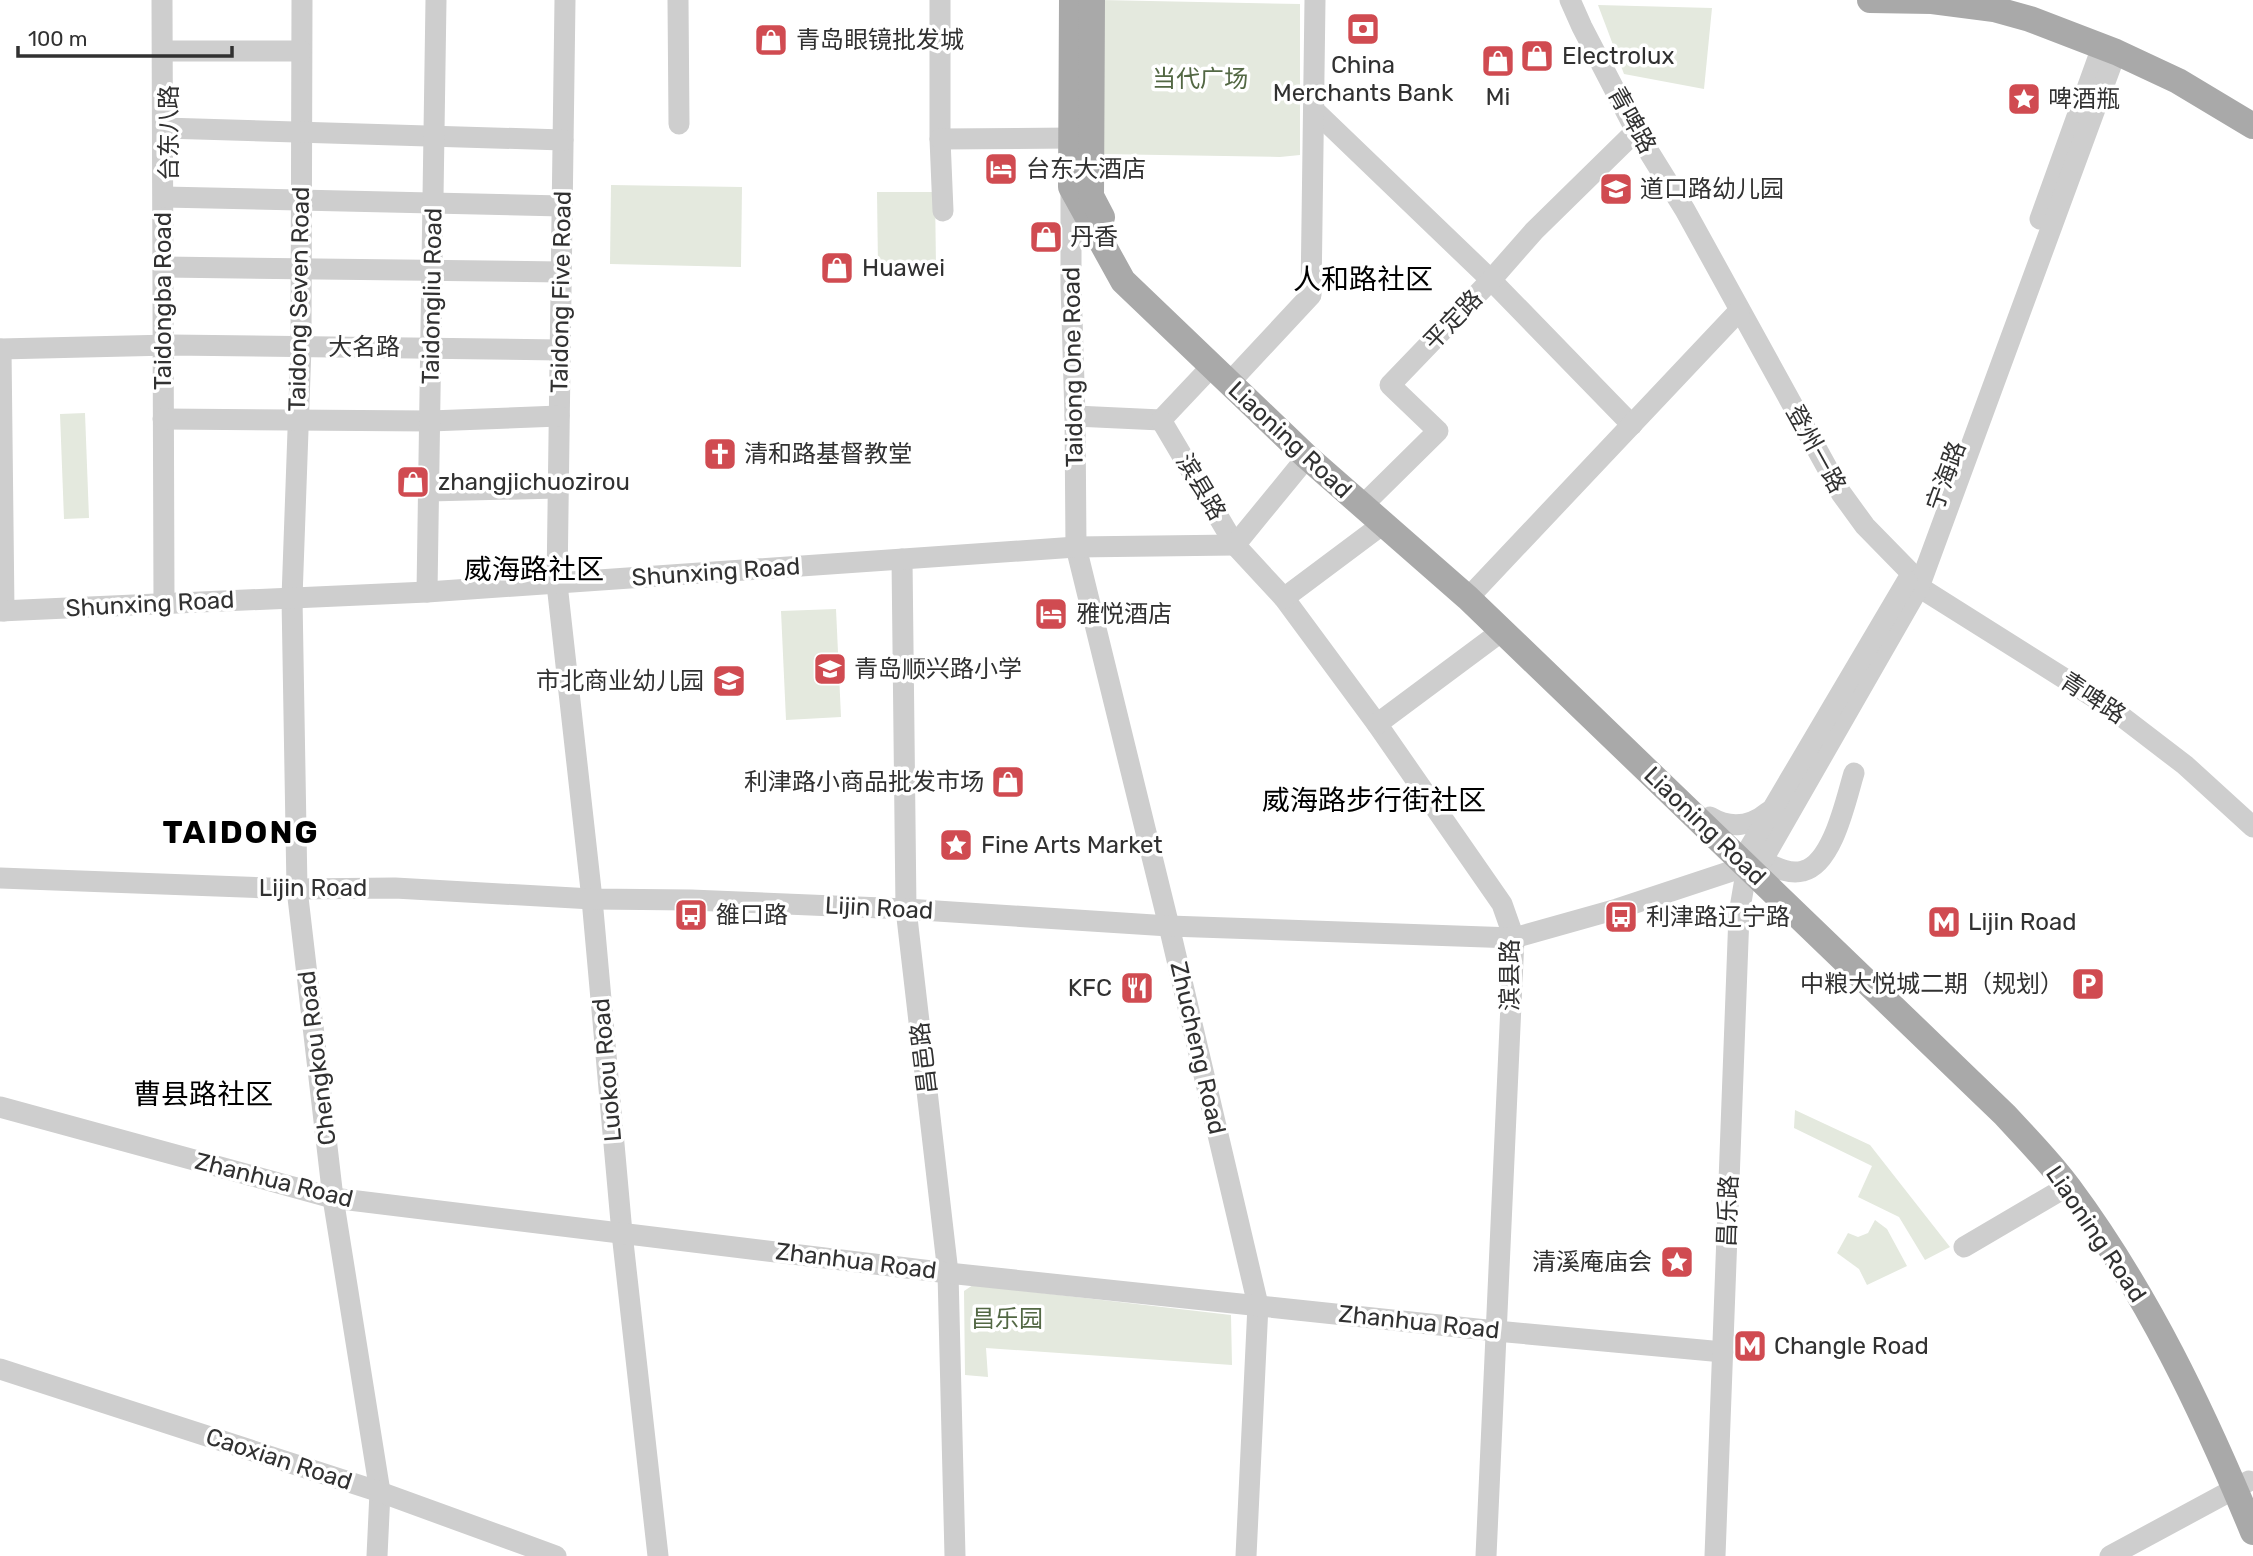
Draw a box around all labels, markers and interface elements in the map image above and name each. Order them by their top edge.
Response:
bank icon: China Merchants Bank [1344,10,1382,48]
scale bar [18,14,231,58]
shop icon: 青岛眼镜批发城 [752,21,790,59]
text: 100 m [28,26,87,51]
place label: 青岛眼镜批发城 [796,26,964,54]
shop icon: Electrolux [1518,37,1556,75]
shop icon: Mi [1479,42,1517,80]
place label: Electrolux [1562,42,1674,70]
place label: China Merchants Bank [1273,51,1454,107]
park label: 当代广场 [1152,65,1248,93]
place icon: 啤酒瓶 [2005,80,2043,118]
street label: 青啤路 [1602,82,1662,158]
place label: Mi [1486,83,1510,111]
street label: 台东八路 [155,85,183,181]
place label: 啤酒瓶 [2048,85,2120,113]
hotel icon: 台东大酒店 [982,150,1020,188]
place label: 台东大酒店 [1026,155,1146,183]
school or university icon: 道口路幼儿园 [1597,170,1635,208]
place label: 道口路幼儿园 [1640,175,1784,203]
street label: Taidong Seven Road [283,186,315,412]
street label: Taidong Five Road [545,191,577,393]
street label: Taidongliu Road [416,208,448,384]
street label: Taidongba Road [149,212,177,390]
shop icon: 丹香 [1027,218,1065,256]
place label: 丹香 [1070,223,1118,251]
shop icon: Huawei [818,249,856,287]
place label: Huawei [862,254,945,282]
district label: 人和路社区 [1293,263,1433,296]
street label: Taidong One Road [1057,266,1089,468]
street label: 平定路 [1418,284,1488,356]
street label: 大名路 [328,333,400,361]
street label: Liaoning Road [1223,376,1357,504]
street label: 登州一路 [1780,400,1852,498]
church icon: 清和路基督教堂 [701,435,739,473]
street label: 宁海路 [1921,437,1971,515]
place label: 清和路基督教堂 [744,440,912,468]
street label: 滨县路 [1170,449,1232,525]
shop icon: zhangjichuozirou [394,463,432,501]
place label: zhangjichuozirou [438,468,630,496]
street label: Shunxing Road [631,552,801,592]
district label: 威海路社区 [464,553,604,586]
street label: Shunxing Road [65,586,235,622]
hotel icon: 雅悦酒店 [1032,595,1070,633]
place label: 雅悦酒店 [1076,600,1172,628]
school or university icon: 青岛顺兴路小学 [811,650,849,688]
place label: 青岛顺兴路小学 [854,655,1022,683]
school or university icon: 市北商业幼儿园 [710,662,748,700]
place label: 市北商业幼儿园 [536,667,704,695]
street label: 青啤路 [2055,667,2131,729]
street label: Liaoning Road [1638,761,1772,891]
shop icon: 利津路小商品批发市场 [989,763,1027,801]
place label: 利津路小商品批发市场 [744,768,984,796]
district label: 威海路步行街社区 [1262,784,1486,817]
district label: TAIDONG [163,813,319,851]
place icon: Fine Arts Market [937,826,975,864]
place label: Fine Arts Market [981,831,1163,859]
street label: Lijin Road [259,874,367,902]
street label: Lijin Road [824,891,934,925]
bus stop icon: 雒口路 [672,896,710,934]
bus stop icon: 利津路辽宁路 [1602,898,1640,936]
place label: 雒口路 [716,901,788,929]
place label: 利津路辽宁路 [1646,903,1790,931]
metro station icon: Lijin Road [1925,903,1963,941]
place label: Lijin Road [1968,908,2077,936]
street label: 滨县路 [1496,939,1524,1011]
street label: Zhucheng Road [1165,959,1231,1137]
parking icon: 中粮大悦城二期（规划） [2069,965,2107,1003]
street label: Chengkou Road [292,969,342,1147]
restaurant icon: KFC [1118,969,1156,1007]
place label: 中粮大悦城二期（规划） [1800,970,2064,998]
place label: KFC [1068,974,1112,1002]
street label: Luokou Road [587,997,627,1143]
street label: 昌邑路 [906,1021,942,1095]
district label: 曹县路社区 [133,1078,273,1111]
street label: Zhanhua Road [192,1147,356,1213]
street label: Liaoning Road [2040,1161,2152,1307]
street label: 昌乐路 [1713,1175,1743,1247]
street label: Zhanhua Road [774,1237,938,1285]
place icon: 清溪庵庙会 [1658,1243,1696,1281]
place label: 清溪庵庙会 [1532,1248,1652,1276]
street label: Zhanhua Road [1337,1300,1501,1344]
park label: 昌乐园 [971,1305,1043,1333]
metro station icon: Changle Road [1731,1327,1769,1365]
place label: Changle Road [1774,1332,1929,1360]
street label: Caoxian Road [202,1422,356,1496]

